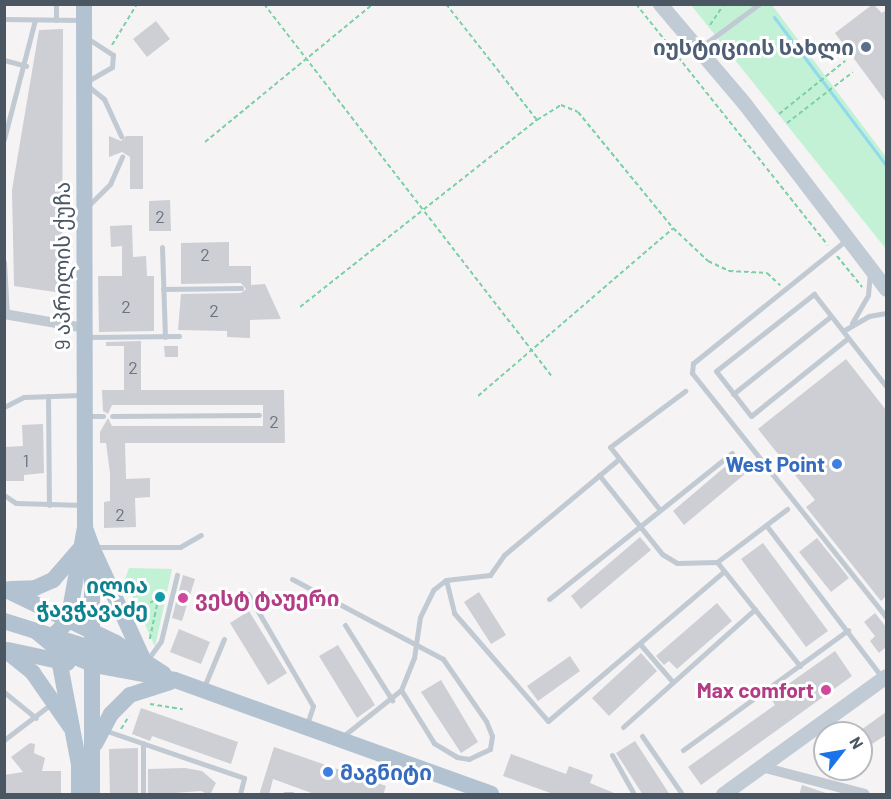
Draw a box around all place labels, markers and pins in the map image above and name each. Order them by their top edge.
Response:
place label: იუსტიციის სახლი [653,34,854,60]
marker: იუსტიციის სახლი [859,40,873,54]
place label: West Point [725,451,825,477]
marker: West Point [830,457,844,471]
place label: ილია ჭავჭავაძე [36,572,148,622]
place label: ვესტ ტაუერი [195,585,339,611]
marker: ილია ჭავჭავაძე [153,590,167,604]
marker: ვესტ ტაუერი [176,591,190,605]
place label: Max comfort [697,677,814,703]
marker: Max comfort [819,683,833,697]
place label: მაგნიტი [340,759,432,785]
marker: მაგნიტი [321,765,335,779]

